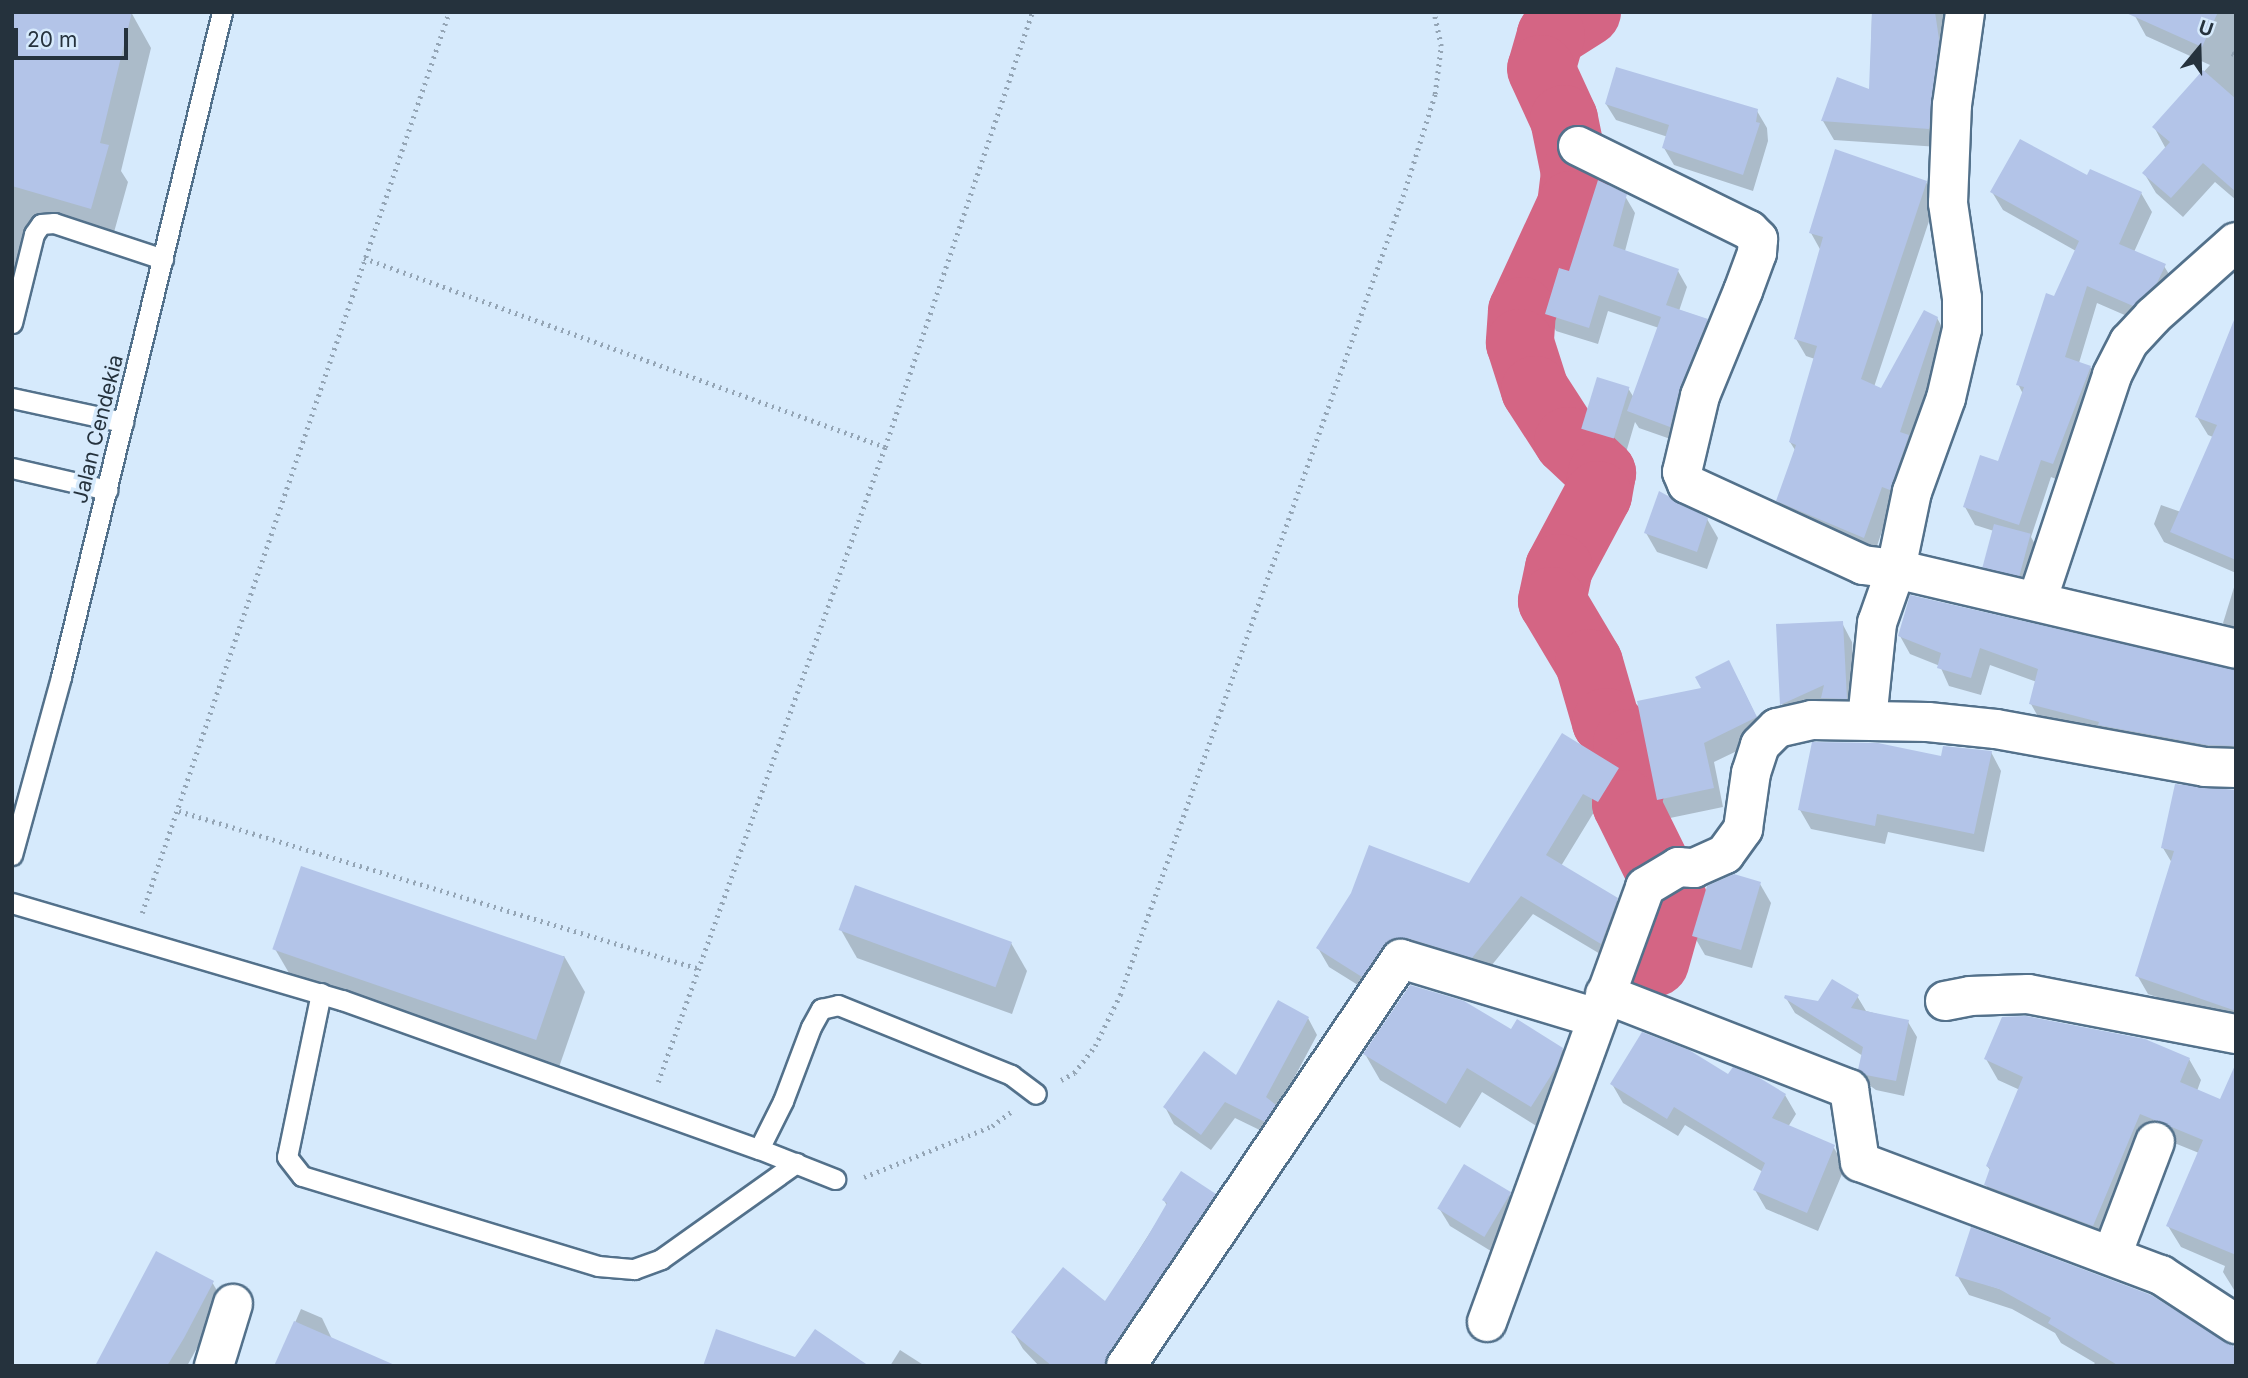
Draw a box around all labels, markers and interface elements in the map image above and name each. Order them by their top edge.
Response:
scale bar [18,14,131,58]
north arrow [2164,14,2234,84]
text: U [2196,16,2216,42]
text: 20 m [27,27,77,52]
street label: Jalan Cendekia [67,352,129,506]

